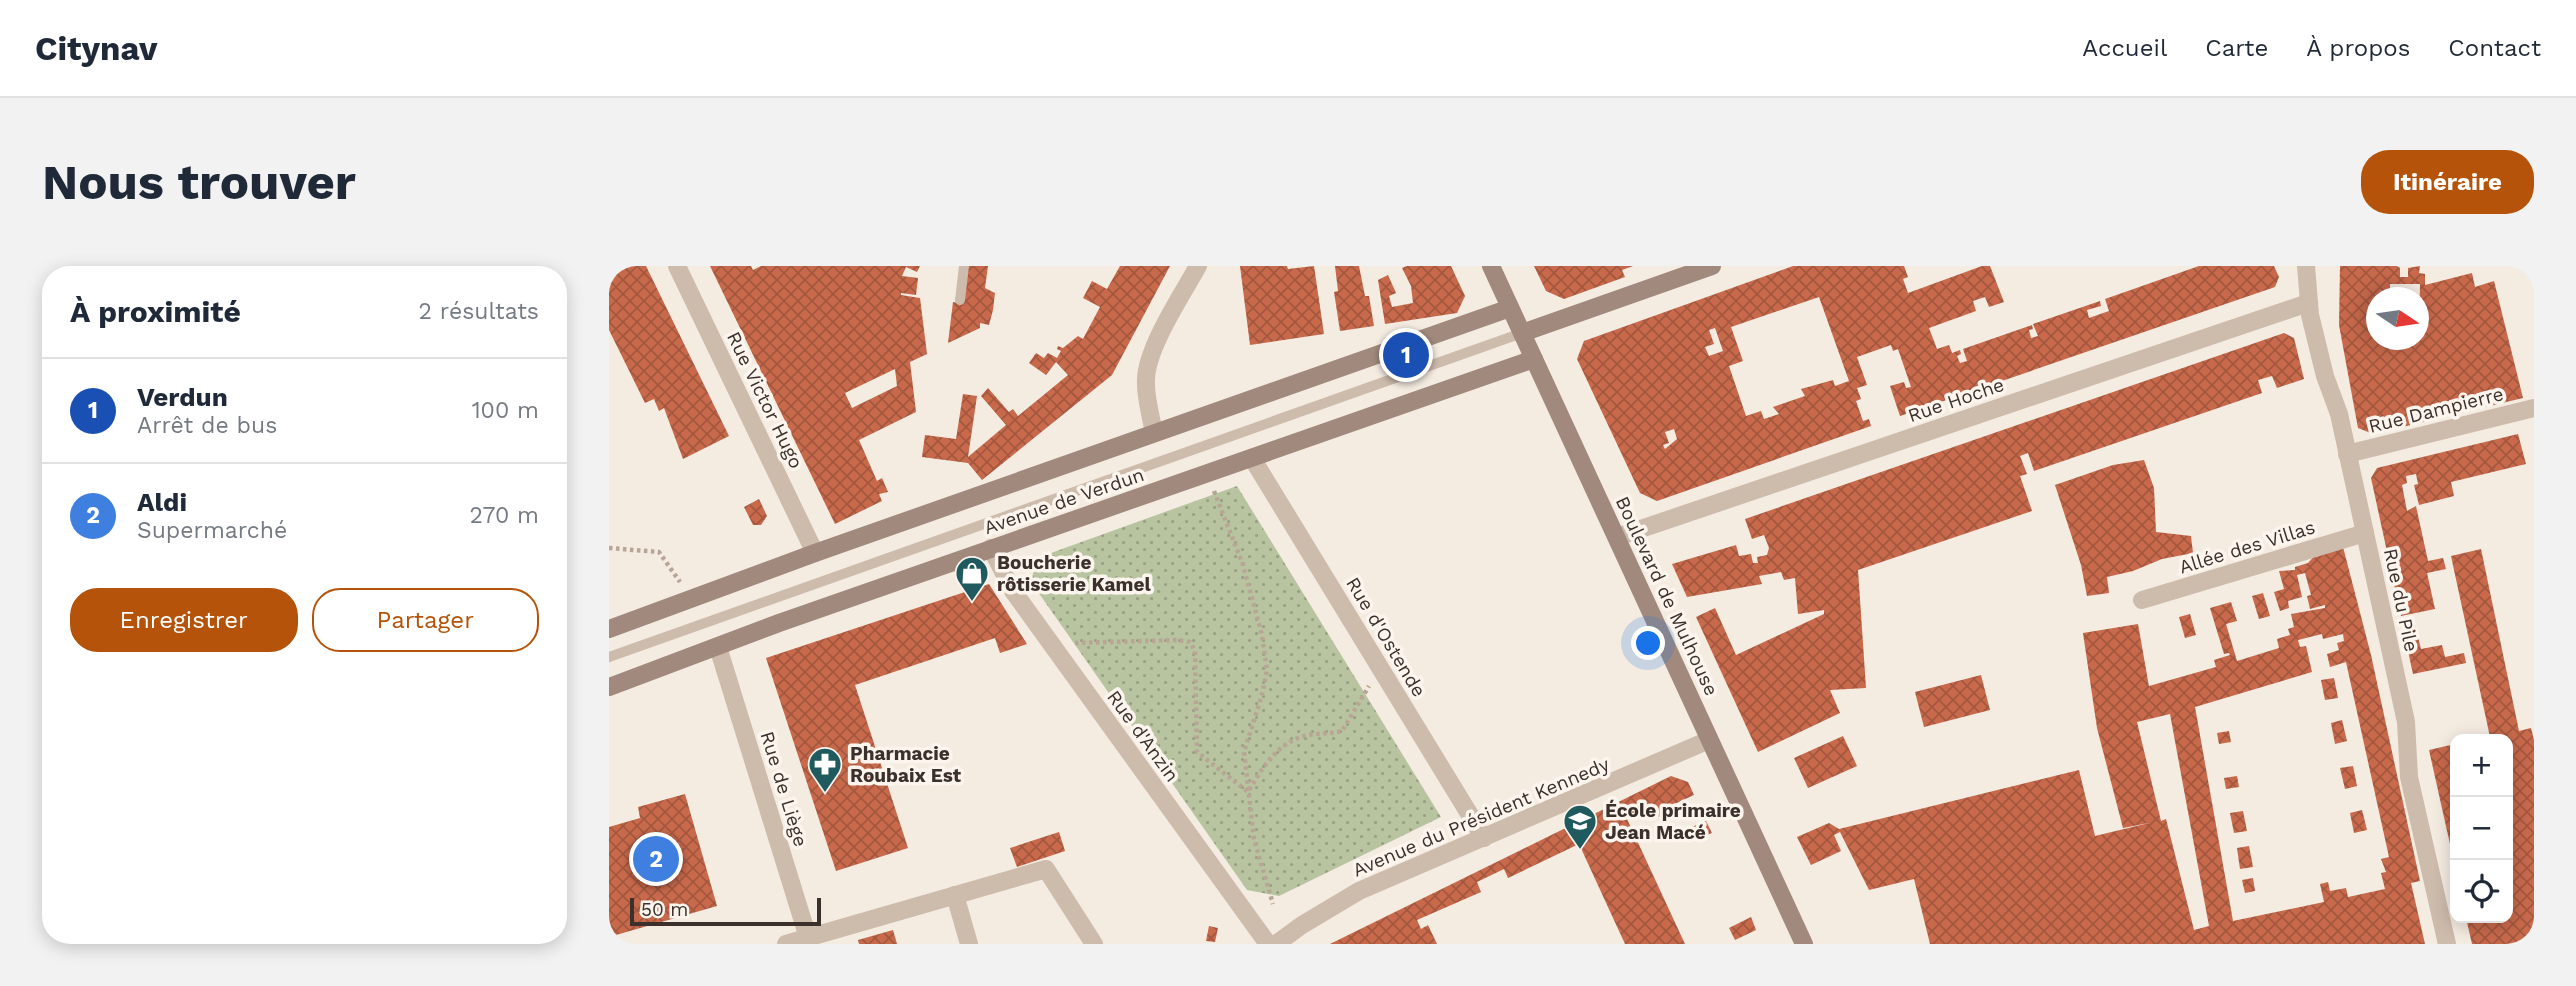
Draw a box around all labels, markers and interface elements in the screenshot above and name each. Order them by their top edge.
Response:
text: Citynav [35,29,157,68]
text: Accueil [2082,34,2167,62]
text: Carte [2205,34,2268,62]
text: À propos [2306,34,2410,62]
text: Contact [2448,34,2541,62]
button: Itinéraire [2361,150,2534,214]
text: Nous trouver [42,153,356,211]
north arrow [2366,287,2429,350]
text: À proximité [70,294,241,329]
text: 2 résultats [419,298,539,325]
street label: Rue Victor Hugo [722,328,808,472]
pin: 1 [1383,329,1429,381]
street label: Rue Hoche [1905,373,2007,427]
text: Verdun [137,382,228,412]
street label: Rue Dampierre [2366,382,2506,438]
text: 1 [88,397,98,424]
text: 100 m [472,397,539,424]
text: Arrêt de bus [137,412,277,439]
street label: Avenue de Verdun [981,463,1147,539]
text: Aldi [137,487,187,517]
street label: Boulevard de Mulhouse [1611,493,1723,699]
text: 2 [86,502,100,529]
text: 270 m [470,502,539,529]
street label: Allée des Villas [2176,515,2318,579]
text: Supermarché [137,517,287,544]
street label: Rue du Pile [2379,546,2423,654]
place label: Boucherie rôtisserie Kamel [997,551,1151,596]
shop icon: Boucherie rôtisserie Kamel [953,554,991,603]
street label: Rue d'Ostende [1341,573,1431,701]
button: Enregistrer [70,588,298,652]
button: Partager [312,588,539,652]
your location [1631,626,1665,660]
street label: Rue d'Anzin [1102,686,1184,786]
street label: Rue de Liège [756,729,812,849]
map controls [2450,734,2513,923]
button: + [2450,734,2513,797]
place label: Pharmacie Roubaix Est [850,742,962,787]
pharmacy icon: Pharmacie Roubaix Est [806,745,844,794]
street label: Avenue du Président Kennedy [1349,752,1613,882]
button: − [2450,797,2513,860]
place label: École primaire Jean Macé [1605,799,1741,844]
school or university icon: École primaire Jean Macé [1561,802,1599,851]
pin: 2 [633,833,679,885]
button: locate [2450,860,2513,923]
scale bar [630,895,821,927]
text: 50 m [641,898,688,921]

